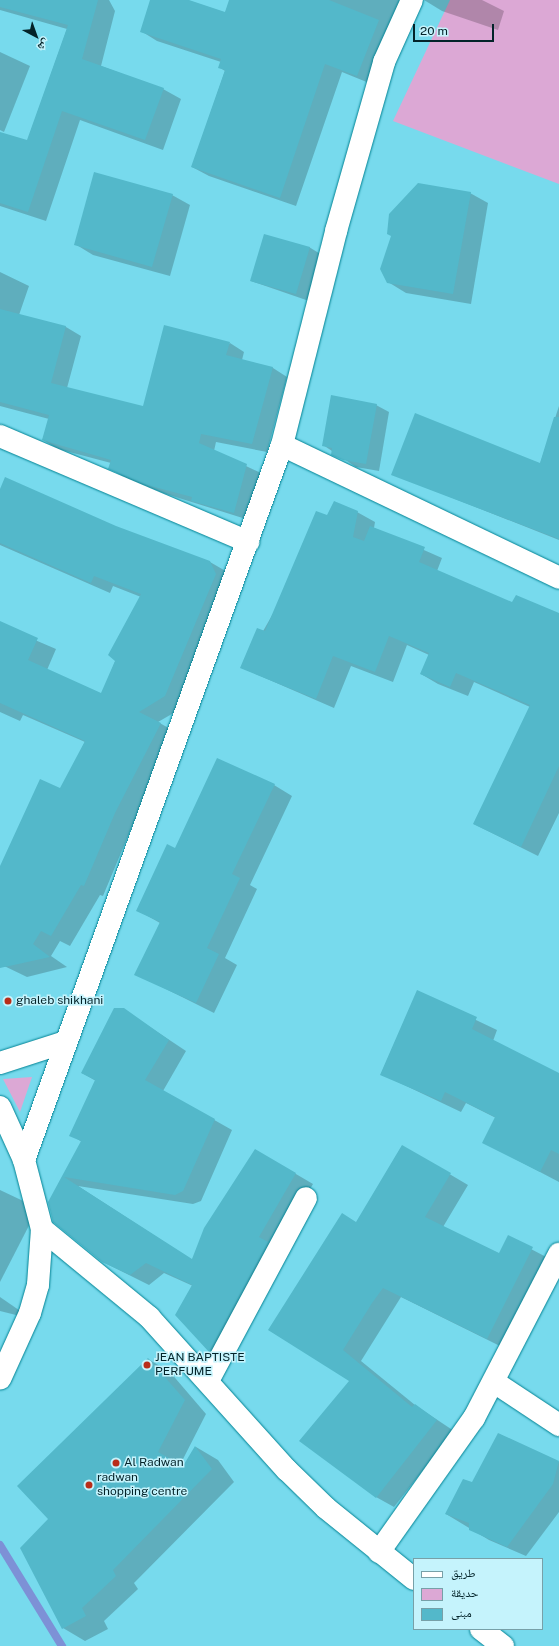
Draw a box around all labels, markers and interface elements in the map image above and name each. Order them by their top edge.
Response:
north arrow [16,16,56,56]
scale bar [415,16,496,42]
text: 20 m [420,24,448,38]
text: ش [36,37,52,53]
place label: ghaleb shikhani [16,994,103,1008]
marker: ghaleb shikhani [3,996,13,1006]
place label: JEAN BAPTISTE PERFUME [155,1351,245,1379]
marker: JEAN BAPTISTE PERFUME [142,1360,152,1370]
place label: Al Radwan [124,1456,184,1470]
marker: Al Radwan [111,1458,121,1468]
place label: radwan shopping centre [97,1471,187,1499]
marker: radwan shopping centre [84,1480,94,1490]
legend [413,1558,543,1630]
text: طريق [451,1566,476,1580]
text: حديقة [451,1586,479,1600]
text: مبنى [451,1606,472,1620]

